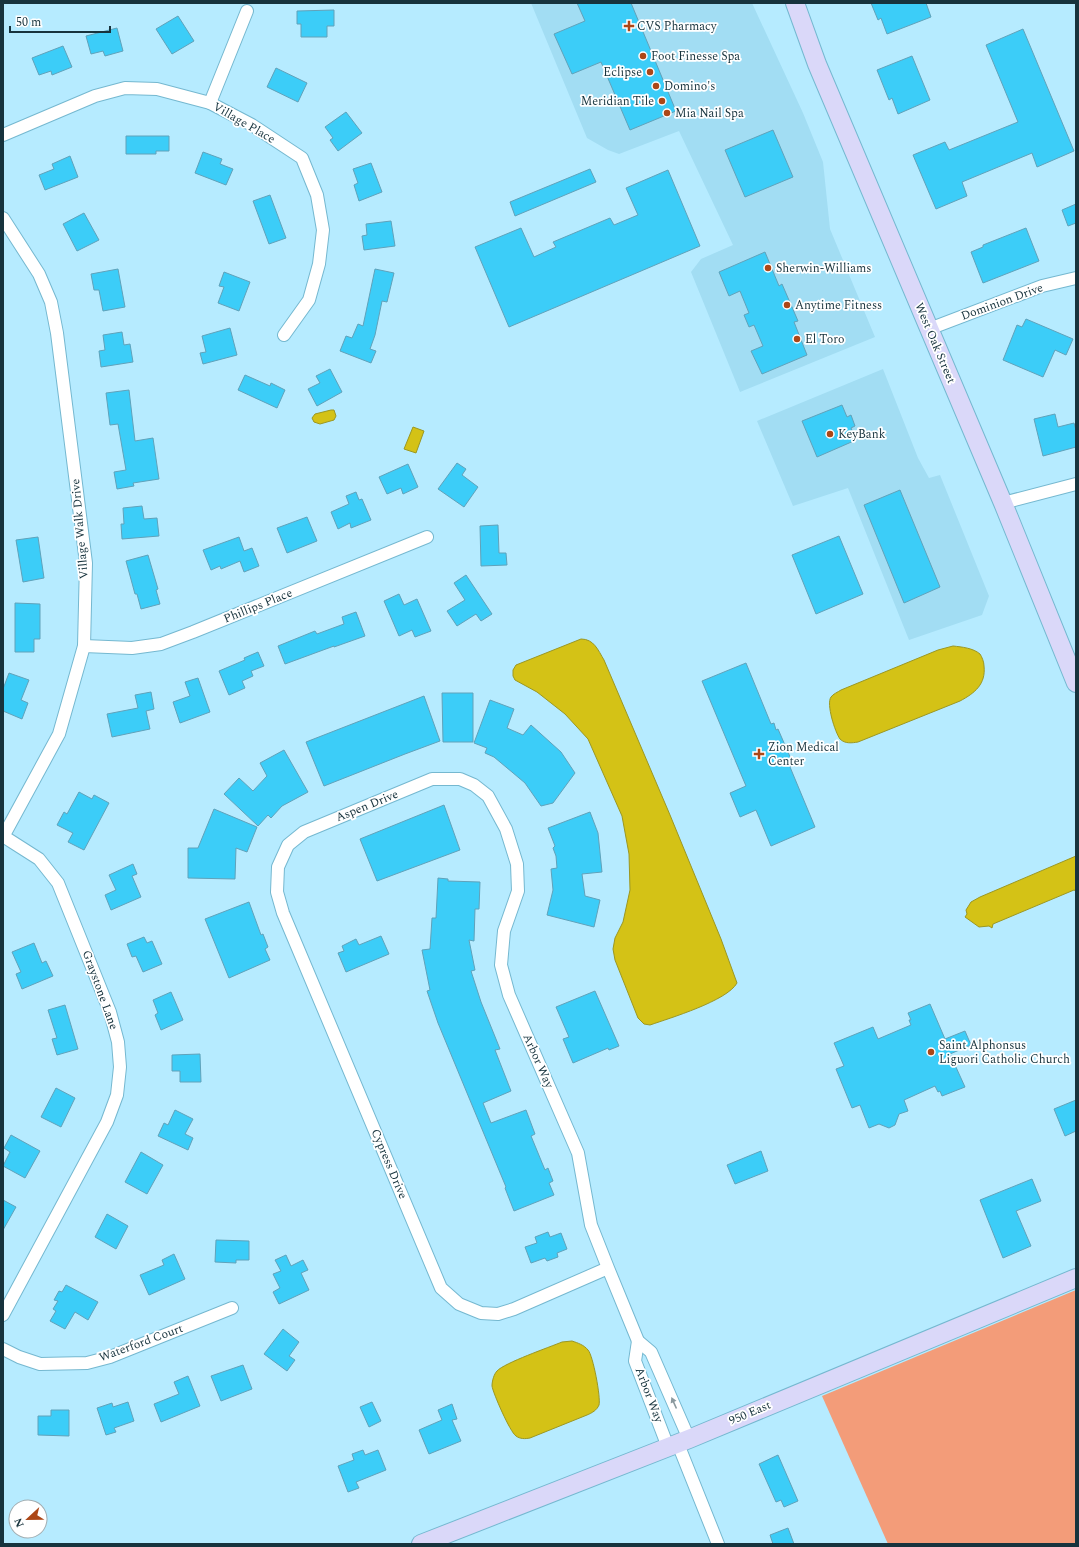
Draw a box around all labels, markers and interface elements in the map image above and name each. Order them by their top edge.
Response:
scale bar [10,8,110,34]
text: 50 m [16,13,41,32]
place label: CVS Pharmacy [637,17,718,36]
marker: CVS Pharmacy [624,21,634,31]
place label: Foot Finesse Spa [651,47,740,66]
marker: Foot Finesse Spa [638,51,648,61]
place label: Eclipse [603,63,642,82]
marker: Eclipse [645,67,655,77]
place label: Domino's [664,77,715,96]
marker: Domino's [651,81,661,91]
place label: Meridian Tile [581,92,654,111]
marker: Meridian Tile [657,96,667,106]
street label: Village Place [209,97,279,149]
place label: Mia Nail Spa [675,104,744,123]
marker: Mia Nail Spa [662,108,672,118]
place label: Sherwin-Williams [776,259,872,278]
marker: Sherwin-Williams [763,263,773,273]
street label: Dominion Drive [958,278,1046,326]
place label: Anytime Fitness [795,296,882,315]
marker: Anytime Fitness [782,300,792,310]
street label: West Oak Street [909,300,961,386]
place label: El Toro [805,330,845,349]
marker: El Toro [792,334,802,344]
place label: KeyBank [838,425,886,444]
marker: KeyBank [825,429,835,439]
street label: Village Walk Drive [66,478,94,580]
street label: Phillips Place [221,583,295,628]
place label: Zion Medical Center [768,738,839,771]
marker: Zion Medical Center [753,748,765,760]
street label: Aspen Drive [333,785,401,827]
street label: Graystone Lane [77,948,123,1033]
street label: Arbor Way [518,1031,559,1092]
place label: Saint Alphonsus Liguori Catholic Church [939,1036,1070,1069]
marker: Saint Alphonsus Liguori Catholic Church [926,1047,936,1057]
street label: Cypress Drive [366,1126,412,1202]
street label: Waterford Court [96,1319,186,1367]
street label: Arbor Way [630,1365,669,1427]
street label: 950 East [726,1396,774,1430]
one-way arrow [670,1397,676,1409]
north arrow [8,1499,48,1539]
text: N [10,1515,29,1530]

